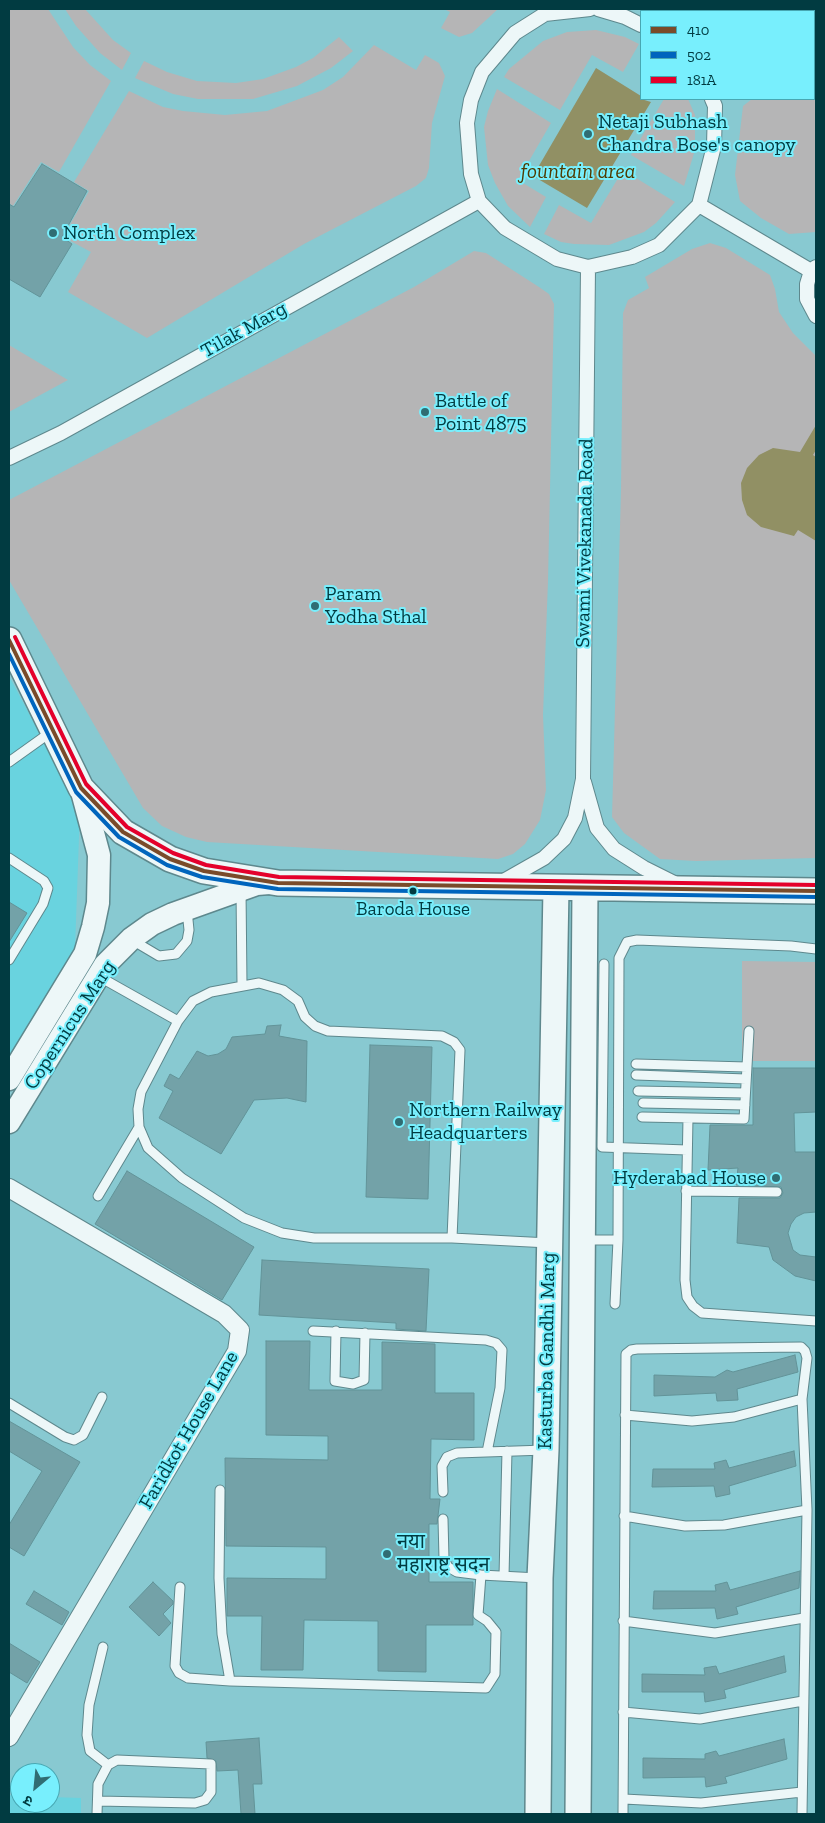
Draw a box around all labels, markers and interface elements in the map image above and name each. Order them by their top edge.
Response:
legend [640,10,815,100]
text: 410 [687,21,710,39]
text: 502 [687,46,711,64]
text: 181A [687,71,716,89]
place label: Netaji Subhash Chandra Bose's canopy [598,110,796,157]
marker: Netaji Subhash Chandra Bose's canopy [582,128,594,140]
water label: fountain area [521,159,635,185]
place label: North Complex [63,221,195,245]
marker: North Complex [47,227,59,239]
street label: Tilak Marg [197,297,291,363]
place label: Battle of Point 4875 [435,389,527,436]
marker: Battle of Point 4875 [419,406,431,418]
street label: Swami Vivekanada Road [571,438,599,648]
place label: Param Yodha Sthal [325,582,427,629]
marker: Param Yodha Sthal [309,600,321,612]
marker: Baroda House [408,886,418,896]
place label: Baroda House [356,899,470,921]
street label: Copernicus Marg [19,956,121,1094]
place label: Northern Railway Headquarters [409,1098,562,1145]
marker: Northern Railway Headquarters [393,1116,405,1128]
place label: Hyderabad House [613,1166,766,1190]
marker: Hyderabad House [770,1172,782,1184]
street label: Kasturba Gandhi Marg [533,1252,561,1450]
street label: Faridkot House Lane [134,1347,244,1513]
place label: नया महाराष्ट्र सदन [397,1530,490,1577]
marker: नया महाराष्ट्र सदन [381,1548,393,1560]
north arrow [10,1763,60,1813]
text: उ [21,1791,36,1810]

